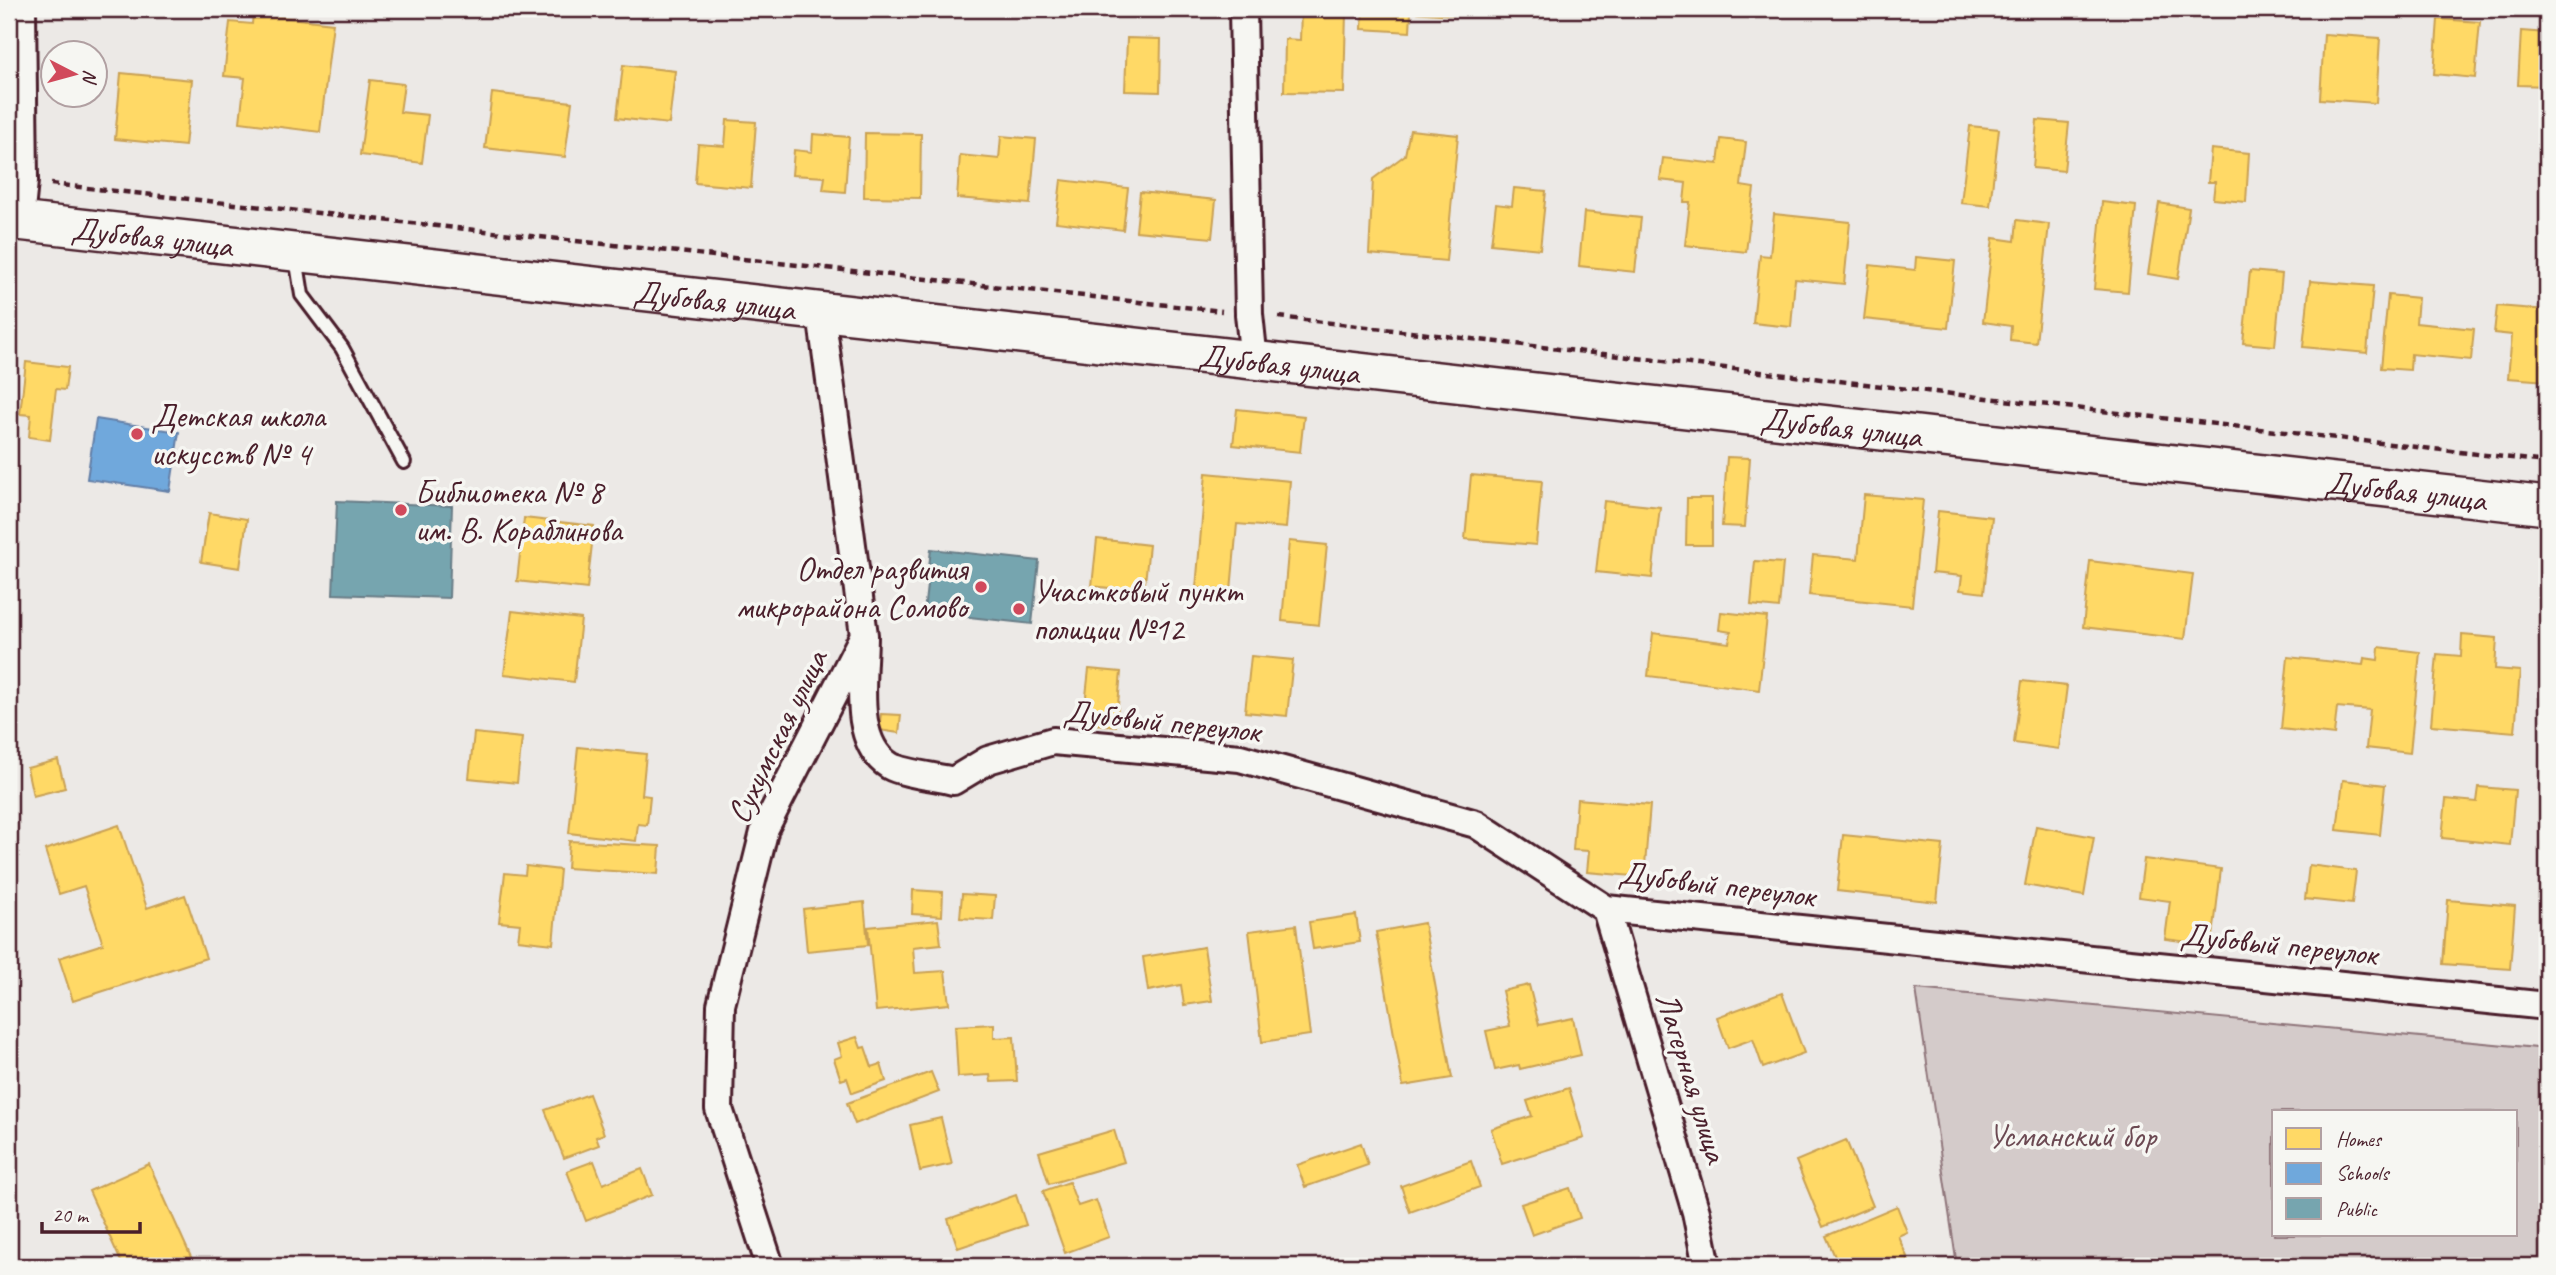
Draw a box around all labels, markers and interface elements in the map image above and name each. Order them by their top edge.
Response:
north arrow [38,38,108,108]
text: N [77,69,102,86]
street label: Дубовая улица [69,207,237,267]
street label: Дубовая улица [632,271,800,331]
street label: Дубовая улица [1196,334,1364,394]
place label: Детская школа искусств № 4 [151,395,327,475]
street label: Дубовая улица [1759,398,1927,458]
marker: Детская школа искусств № 4 [129,426,145,442]
street label: Дубовая улица [2323,461,2491,521]
place label: Библиотека № 8 им. В. Кораблинова [415,471,624,551]
marker: Библиотека № 8 им. В. Кораблинова [393,502,409,518]
place label: Отдел развития микрорайона Сомово [736,548,970,628]
place label: Участковый пункт полиции №12 [1033,570,1244,650]
marker: Отдел развития микрорайона Сомово [973,579,989,595]
marker: Участковый пункт полиции №12 [1011,601,1027,617]
street label: Сухумская улица [717,641,838,830]
street label: Дубовый переулок [1062,690,1265,752]
street label: Дубовый переулок [1616,851,1820,917]
street label: Дубовый переулок [2179,913,2382,975]
street label: Лагерная улица [1646,987,1739,1170]
legend [2272,1110,2518,1236]
park label: Усманский бор [1988,1115,2159,1157]
text: Homes [2336,1126,2383,1152]
text: Schools [2336,1160,2390,1186]
scale bar [42,1191,140,1235]
text: Public [2336,1196,2378,1222]
text: 20 m [52,1202,90,1228]

